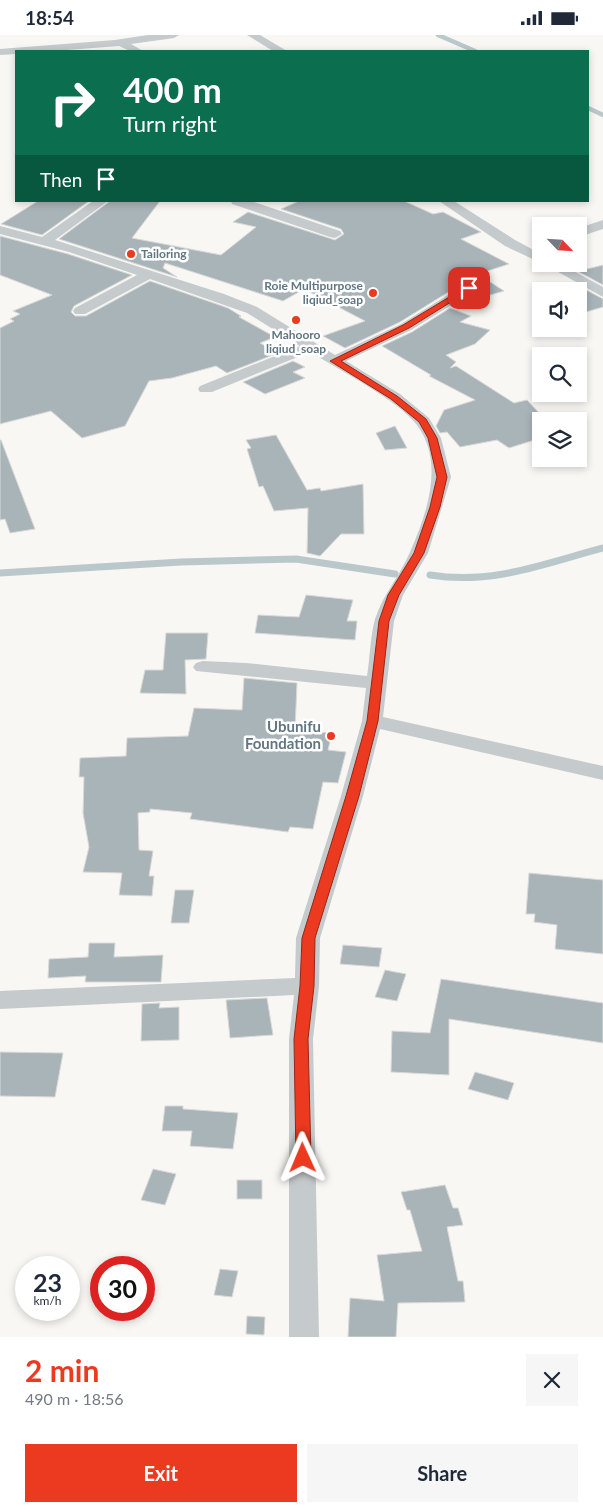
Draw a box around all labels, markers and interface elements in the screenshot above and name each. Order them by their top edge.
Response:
text: 18:54 [25,6,74,29]
text: 400 m [123,68,222,110]
icon: right [40,70,105,135]
text: Turn right [123,110,217,137]
icon: arrive [92,165,120,193]
text: Then [40,168,82,191]
north arrow [532,217,588,273]
map controls [532,217,587,467]
place label: Tailoring [141,246,187,261]
marker: Tailoring [125,248,137,260]
pin [448,267,490,309]
icon: arrive [455,274,483,302]
place label: Roie Multipurpose liqiud_soap [264,278,364,307]
button: sound [532,282,587,337]
marker: Roie Multipurpose liqiud_soap [367,287,379,299]
marker: Mahooro liqiud_soap [290,314,302,326]
place label: Mahooro liqiud_soap [266,327,326,356]
button: search [532,347,587,402]
button: layers [532,412,587,467]
place label: Ubunifu Foundation [245,717,321,752]
marker: Ubunifu Foundation [325,730,337,742]
position arrow [276,1131,328,1183]
speed limit sign: 30 [90,1256,155,1321]
text: 23 [33,1267,62,1297]
text: km/h [33,1293,62,1308]
text: 2 min [25,1352,99,1388]
button: close [526,1354,578,1406]
text: 490 m · 18:56 [25,1389,124,1408]
button: Exit [25,1444,297,1502]
button: Share [307,1444,578,1502]

